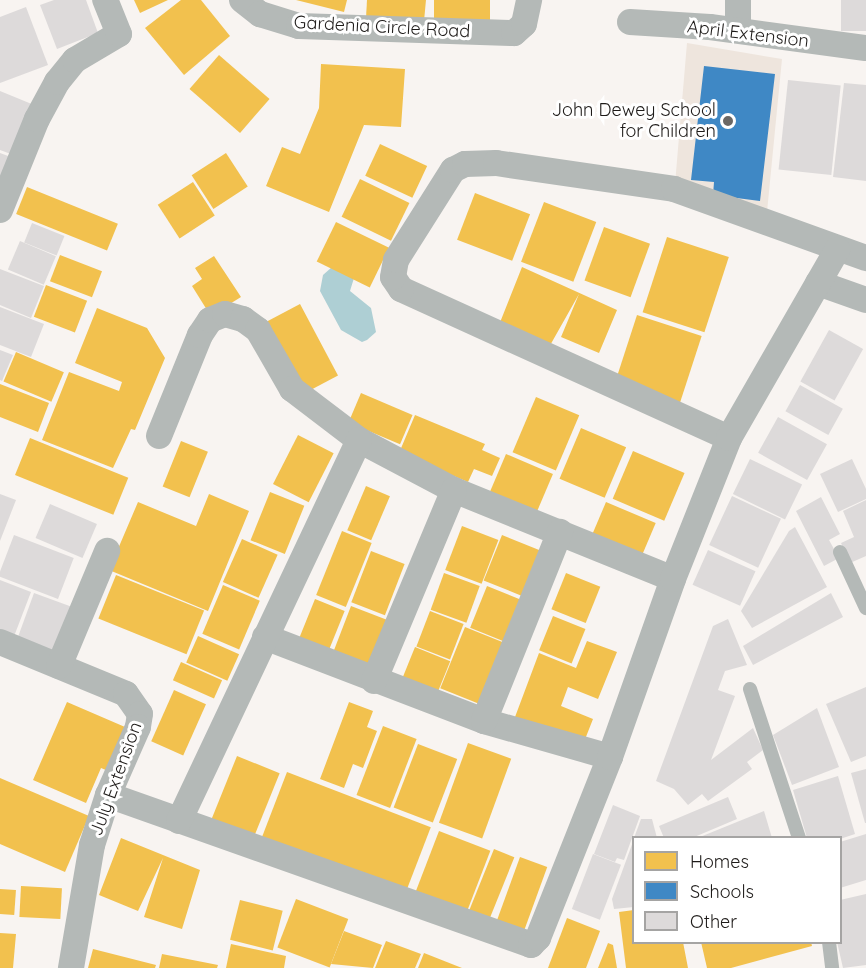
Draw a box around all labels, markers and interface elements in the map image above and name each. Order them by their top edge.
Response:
street label: Gardenia Circle Road [293,12,471,42]
street label: April Extension [686,16,810,52]
place label: John Dewey School for Children [552,100,716,142]
marker: John Dewey School for Children [721,114,735,128]
street label: July Extension [85,719,147,839]
legend [632,836,842,944]
text: Homes [690,850,749,873]
text: Schools [690,880,754,903]
text: Other [690,910,737,933]

